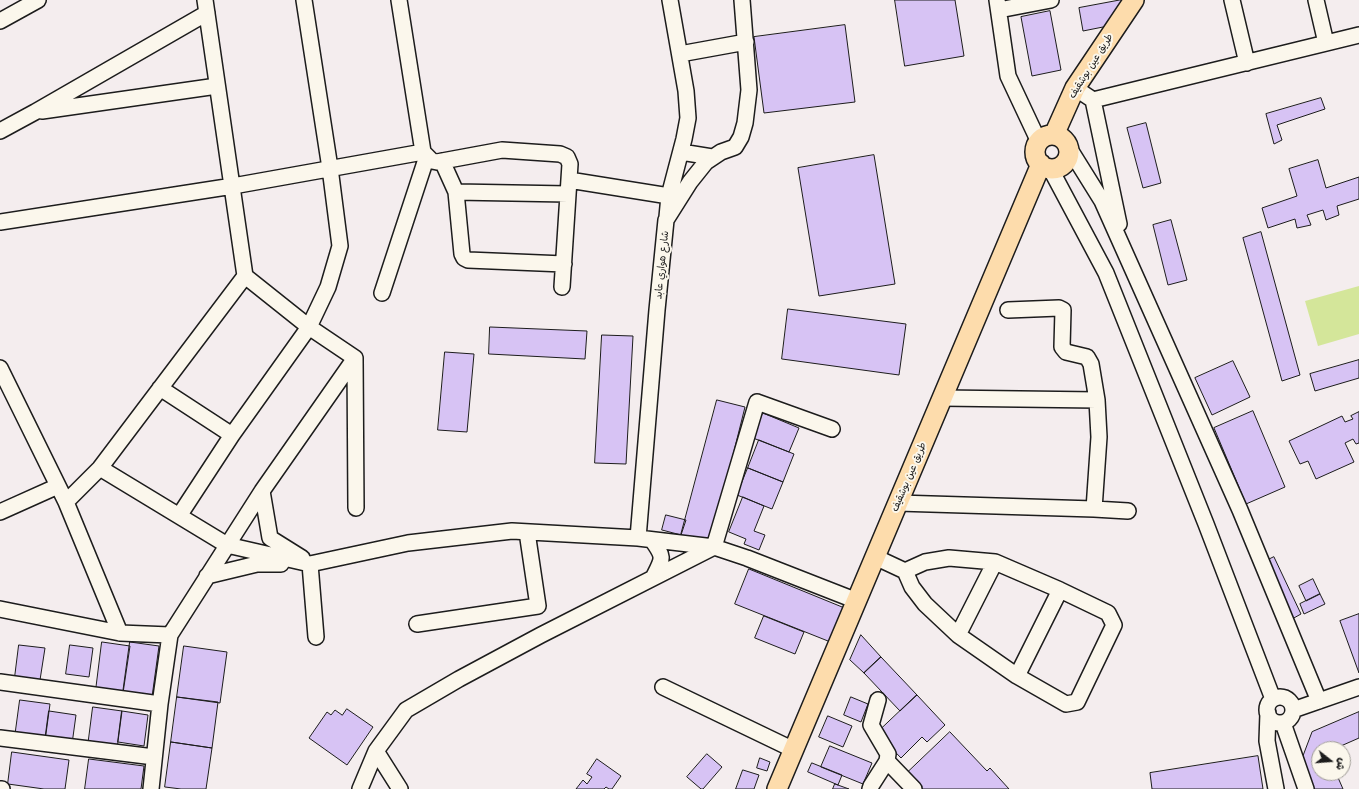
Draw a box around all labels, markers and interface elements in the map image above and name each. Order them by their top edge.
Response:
street label: طريق عين بوشقيف [1066,31,1116,101]
street label: شارع هواري عابد [652,230,672,300]
street label: طريق عين بوشقيف [889,440,929,514]
north arrow [1311,741,1351,781]
text: ش [1332,756,1352,773]

